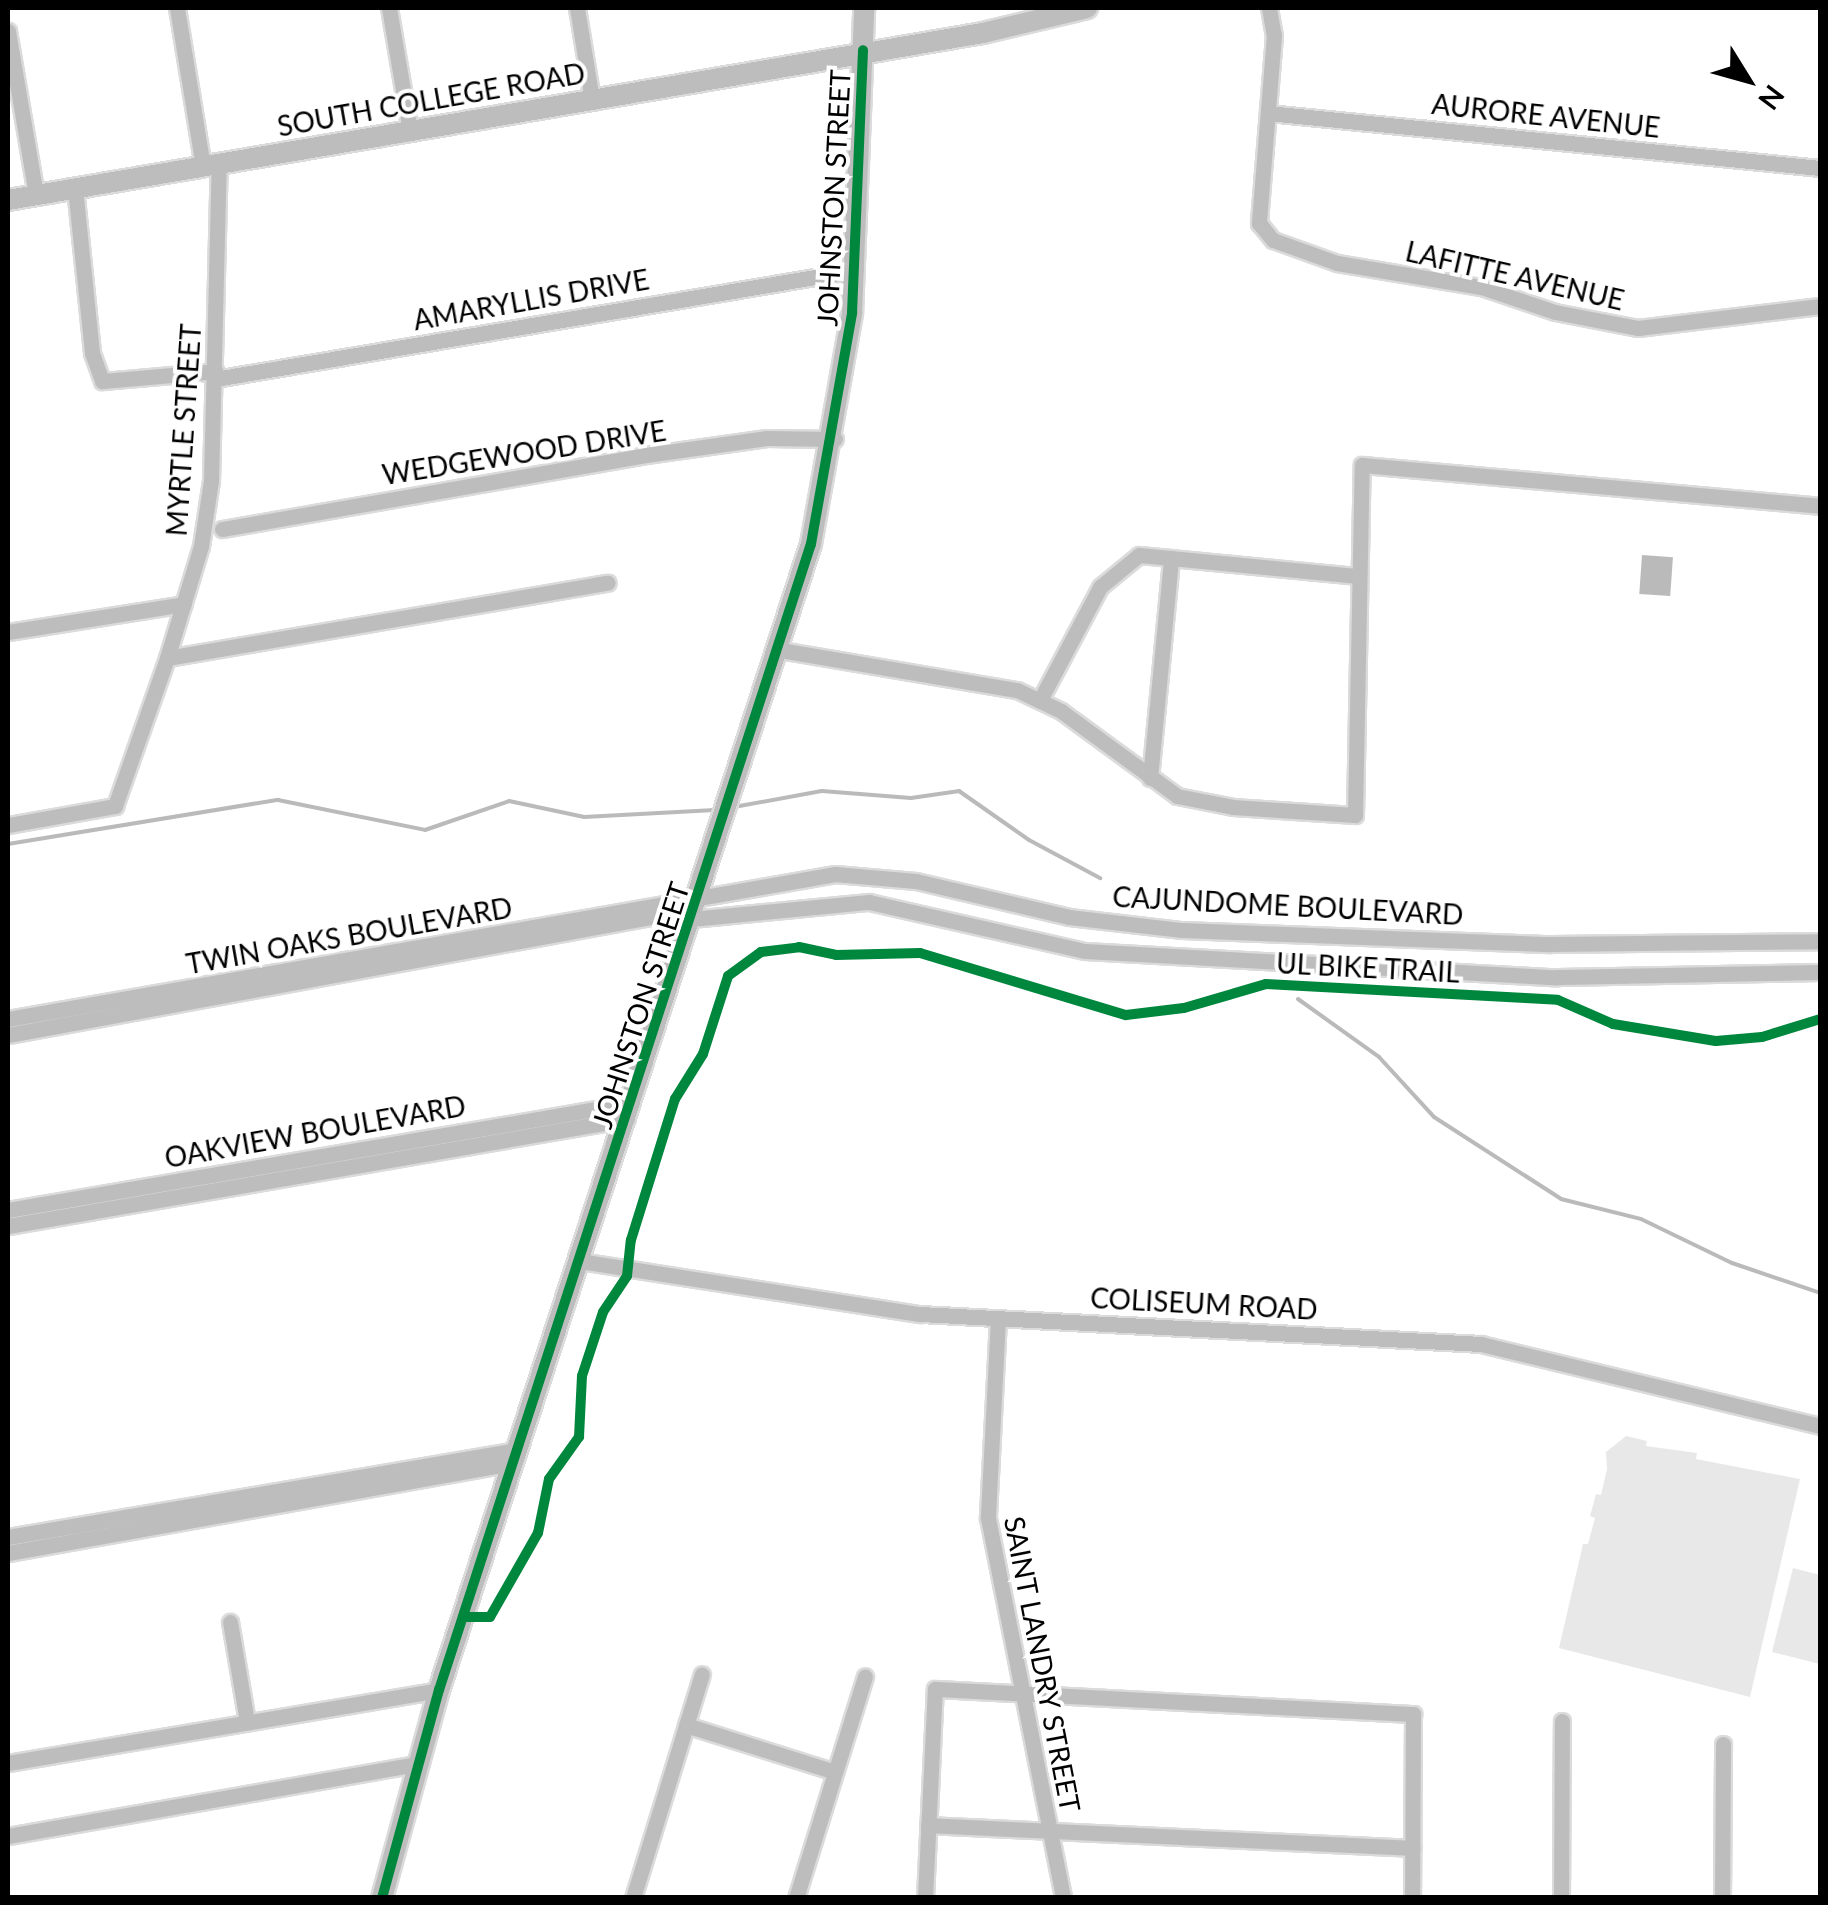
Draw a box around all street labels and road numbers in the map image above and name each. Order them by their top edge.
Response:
street label: SOUTH COLLEGE ROAD [275,55,587,143]
street label: JOHNSTON STREET [809,69,857,327]
street label: AURORE AVENUE [1430,86,1662,144]
street label: LAFITTE AVENUE [1402,233,1628,317]
street label: AMARYLLIS DRIVE [410,262,652,336]
street label: MYRTLE STREET [159,323,207,537]
street label: WEDGEWOOD DRIVE [380,413,668,491]
street label: JOHNSTON STREET [584,878,696,1132]
street label: CAJUNDOME BOULEVARD [1112,879,1464,931]
street label: TWIN OAKS BOULEVARD [183,890,515,980]
street label: UL BIKE TRAIL [1275,945,1461,989]
street label: OAKVIEW BOULEVARD [162,1088,468,1174]
street label: COLISEUM ROAD [1090,1280,1318,1326]
street label: SAINT LANDRY STREET [998,1512,1088,1816]

